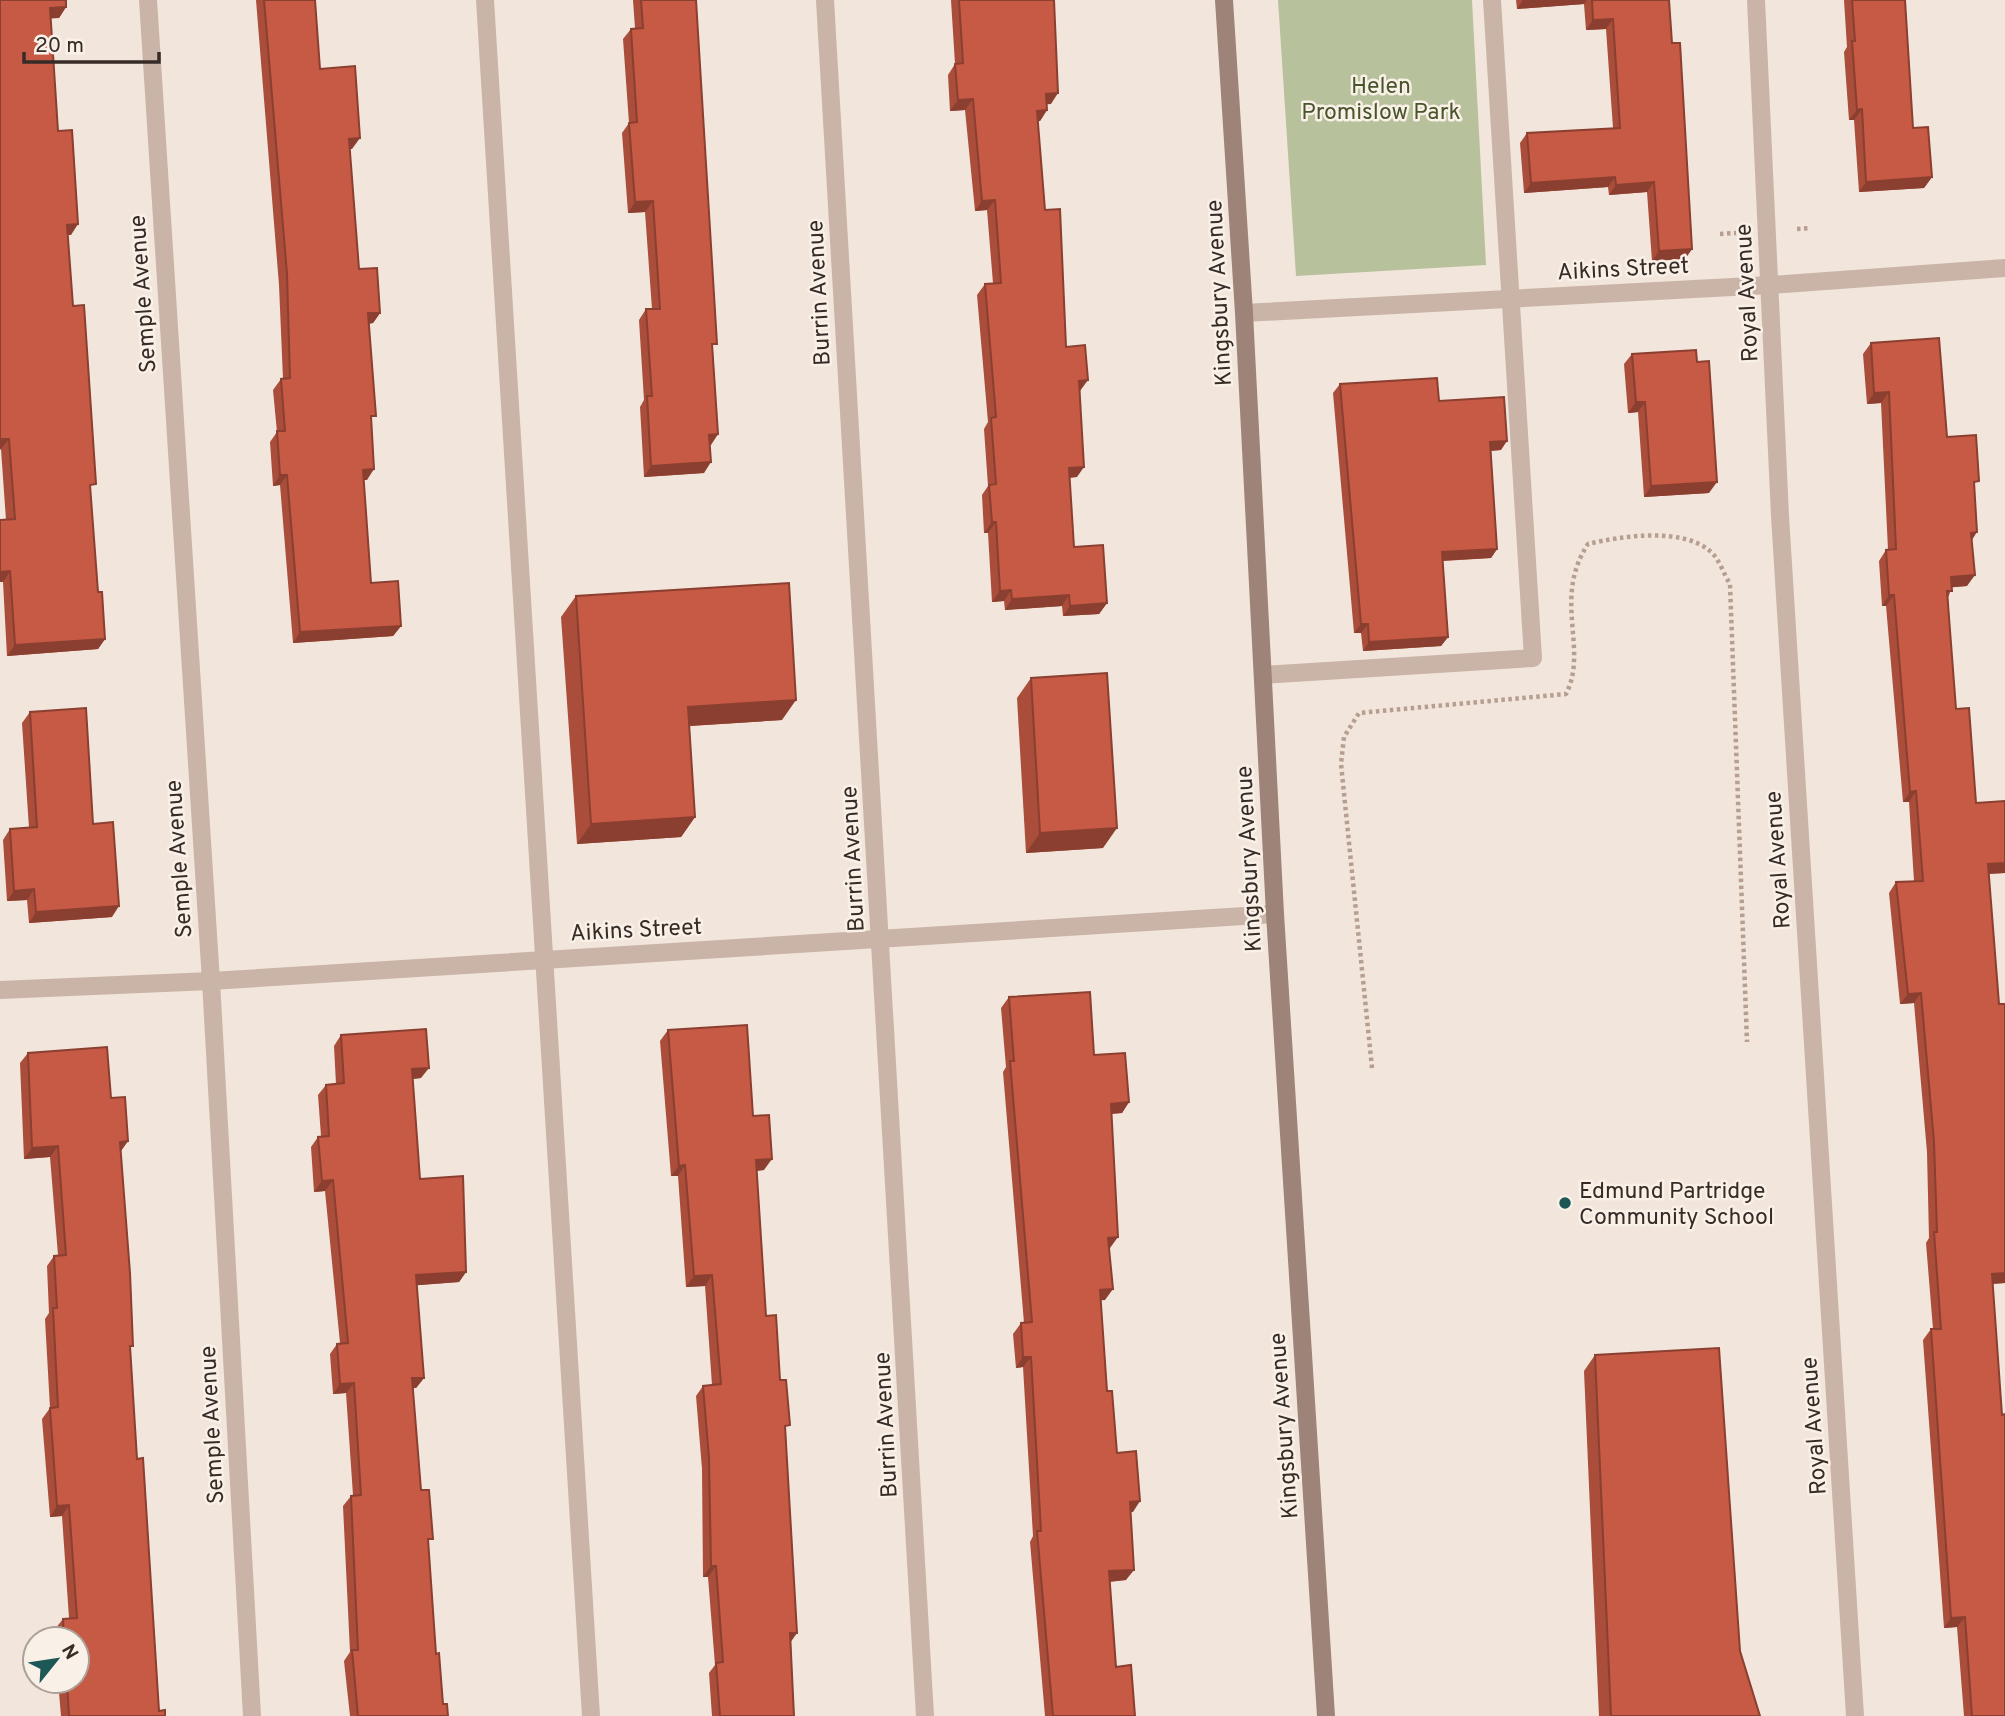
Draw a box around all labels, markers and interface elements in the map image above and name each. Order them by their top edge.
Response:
scale bar [24,21,159,65]
text: 20 m [35,33,84,60]
park label: Helen Promislow Park [1301,73,1461,128]
street label: Kingsbury Avenue [1201,199,1240,387]
street label: Semple Avenue [125,214,164,374]
street label: Burrin Avenue [802,219,839,367]
street label: Royal Avenue [1730,223,1767,363]
street label: Aikins Street [1556,253,1690,288]
street label: Kingsbury Avenue [1231,765,1270,953]
street label: Semple Avenue [161,779,200,939]
street label: Burrin Avenue [836,785,873,933]
street label: Royal Avenue [1760,790,1799,930]
street label: Aikins Street [569,914,703,949]
place label: Edmund Partridge Community School [1579,1178,1774,1233]
marker: Edmund Partridge Community School [1557,1195,1573,1211]
street label: Kingsbury Avenue [1265,1332,1306,1520]
street label: Semple Avenue [195,1345,232,1505]
street label: Burrin Avenue [869,1351,906,1499]
street label: Royal Avenue [1796,1356,1835,1496]
north arrow [21,1625,91,1695]
text: N [55,1641,83,1664]

